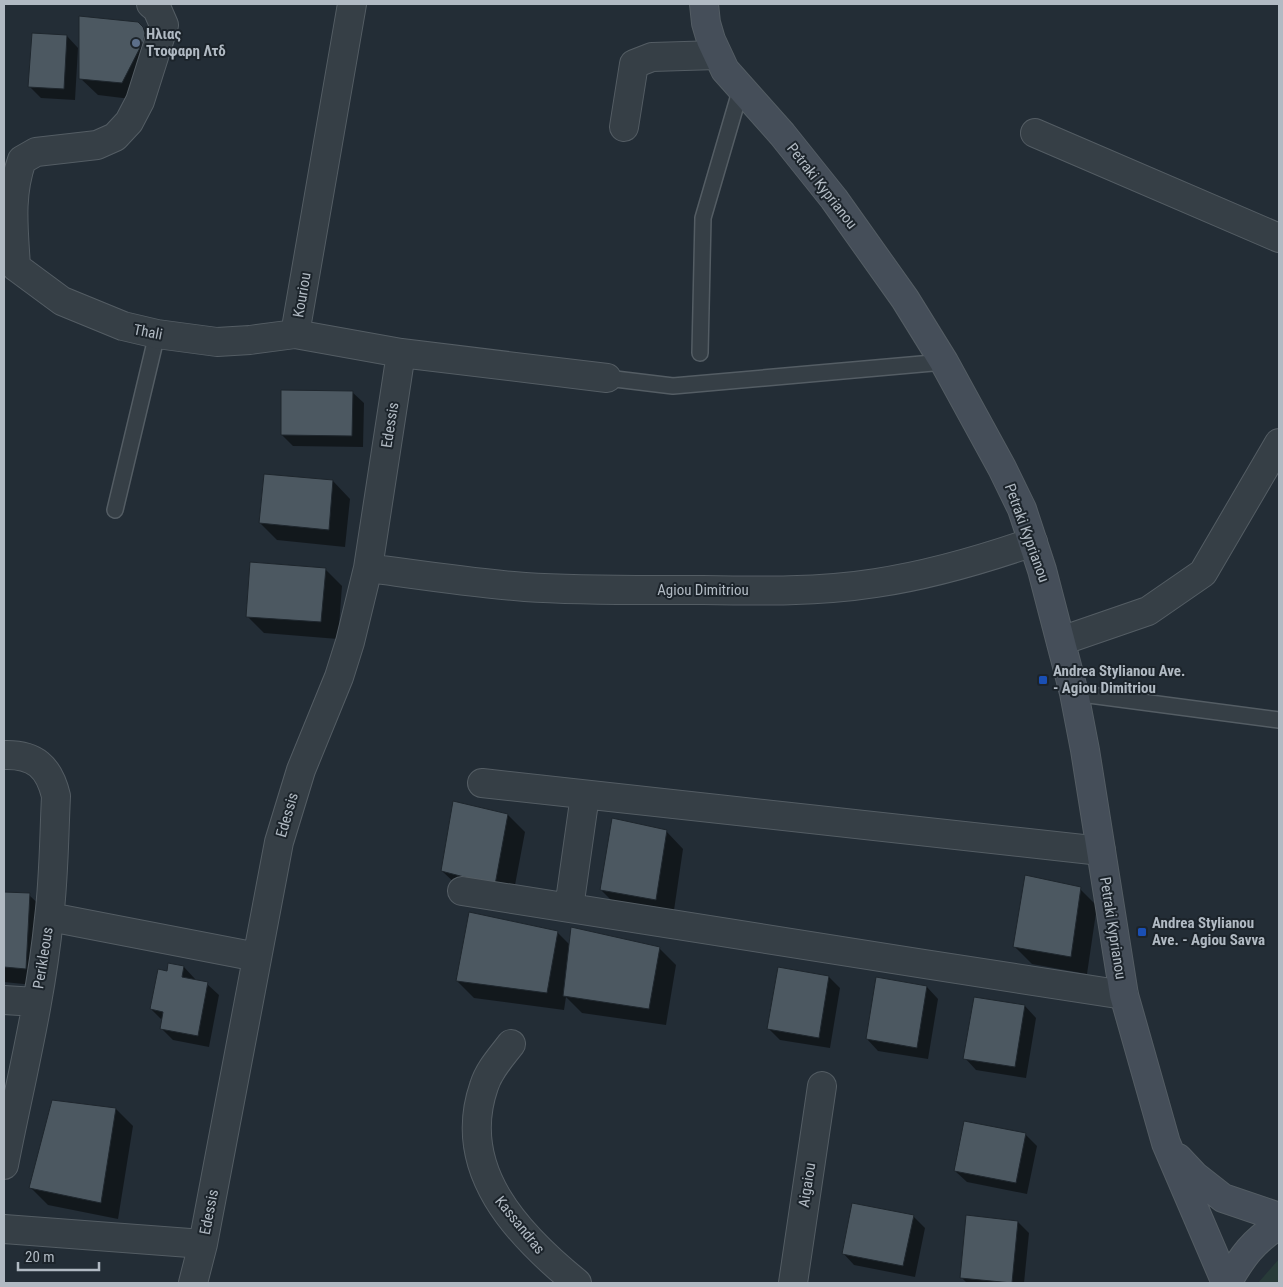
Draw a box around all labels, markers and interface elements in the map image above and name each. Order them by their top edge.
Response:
place label: Ηλιας Ττοφαρη Λτδ [146,25,226,60]
marker: Ηλιας Ττοφαρη Λτδ [130,37,142,49]
street label: Petraki Kyprianou [783,140,861,232]
street label: Kouriou [289,271,315,319]
street label: Thali [132,320,164,344]
street label: Edessis [378,401,402,449]
street label: Petraki Kyprianou [1001,481,1053,585]
street label: Agiou Dimitriou [657,581,749,599]
place label: Andrea Stylianou Ave. - Agiou Dimitriou [1053,662,1185,697]
marker: Andrea Stylianou Ave. - Agiou Dimitriou [1037,674,1049,686]
street label: Edessis [272,790,302,839]
street label: Petraki Kyprianou [1096,875,1130,981]
place label: Andrea Stylianou Ave. - Agiou Savva [1152,914,1265,949]
street label: Perikleous [29,926,57,990]
marker: Andrea Stylianou Ave. - Agiou Savva [1136,926,1148,938]
street label: Aigaiou [795,1161,819,1209]
street label: Edessis [196,1188,222,1236]
street label: Kassandras [491,1192,549,1258]
scale bar [18,1240,99,1272]
text: 20 m [25,1248,55,1266]

